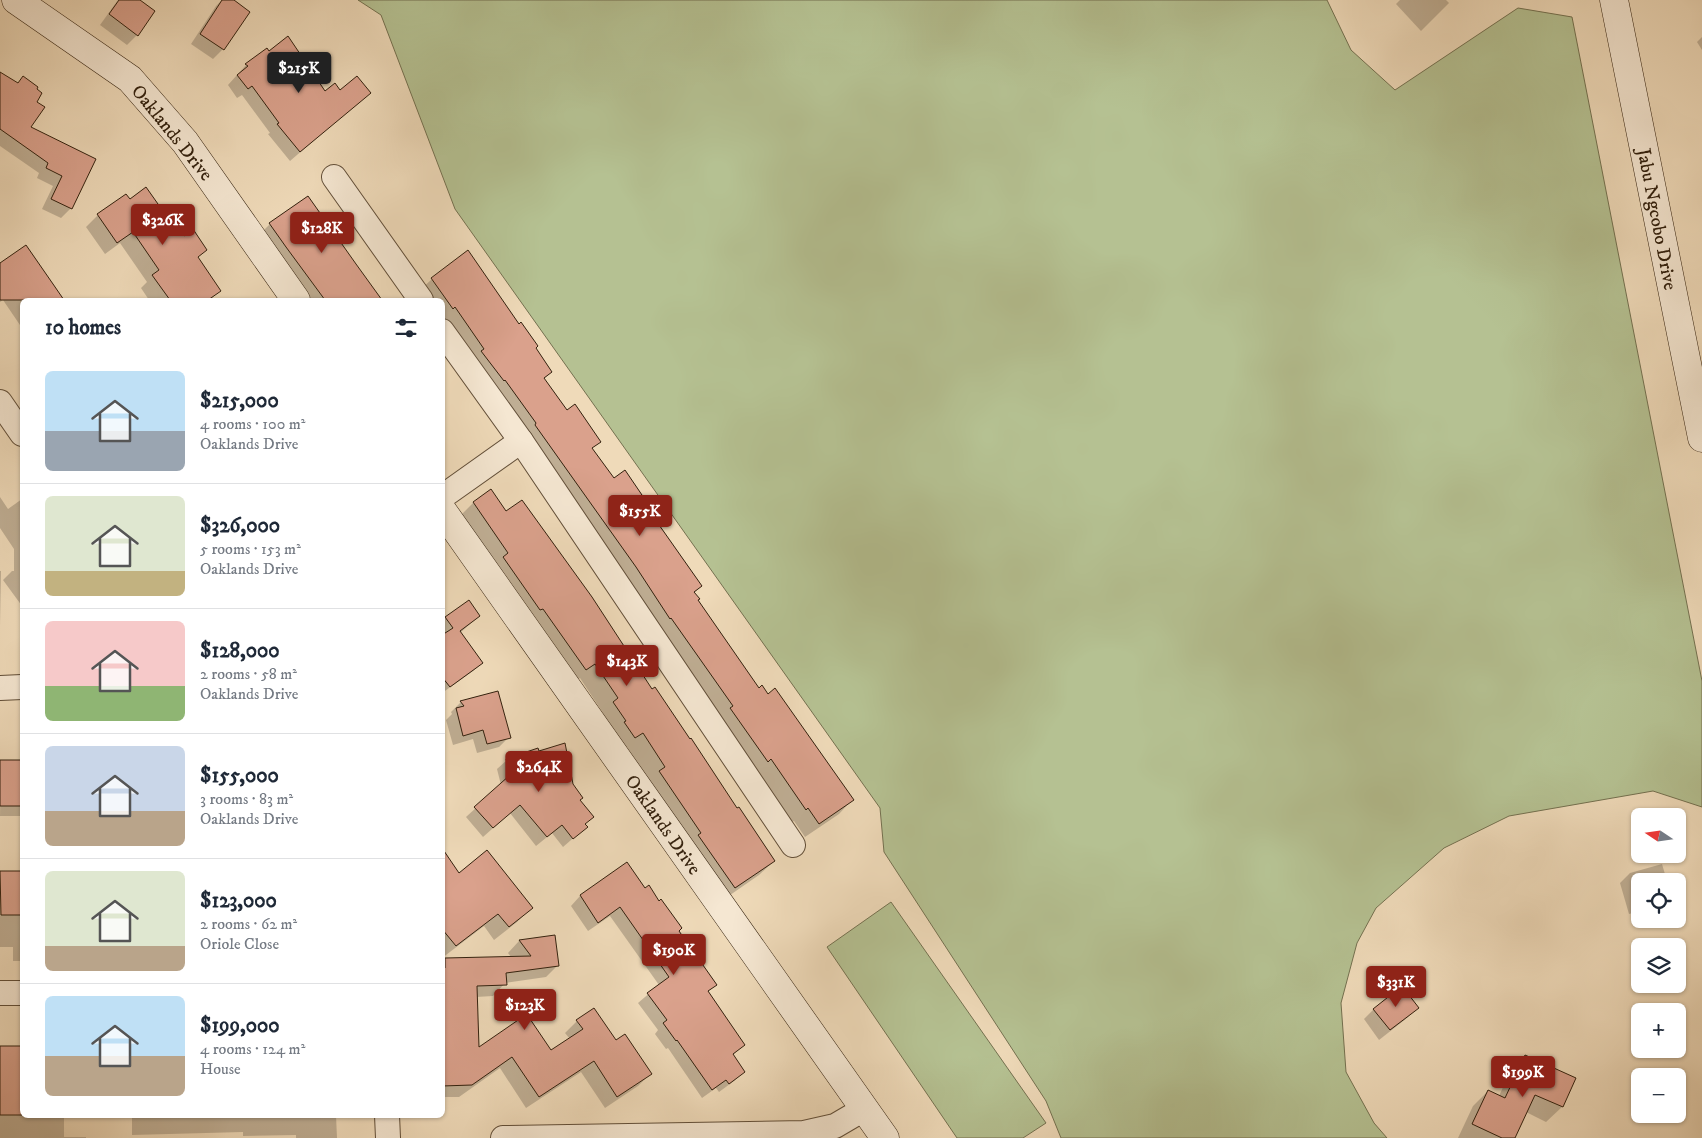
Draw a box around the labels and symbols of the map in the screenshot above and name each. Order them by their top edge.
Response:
pin: $215K [264,52,334,94]
street label: Oaklands Drive [126,80,218,186]
street label: Jabu Ngcobo Drive [1631,145,1682,292]
pin: $326K [128,204,198,246]
pin: $128K [287,212,357,254]
pin: $155K [605,494,675,537]
pin: $143K [592,644,662,687]
pin: $264K [504,750,574,793]
street label: Oaklands Drive [620,770,706,879]
north arrow [1631,808,1686,862]
pin: $190K [639,934,709,976]
pin: $331K [1361,966,1431,1008]
pin: $123K [490,988,560,1031]
pin: $199K [1488,1056,1558,1098]

